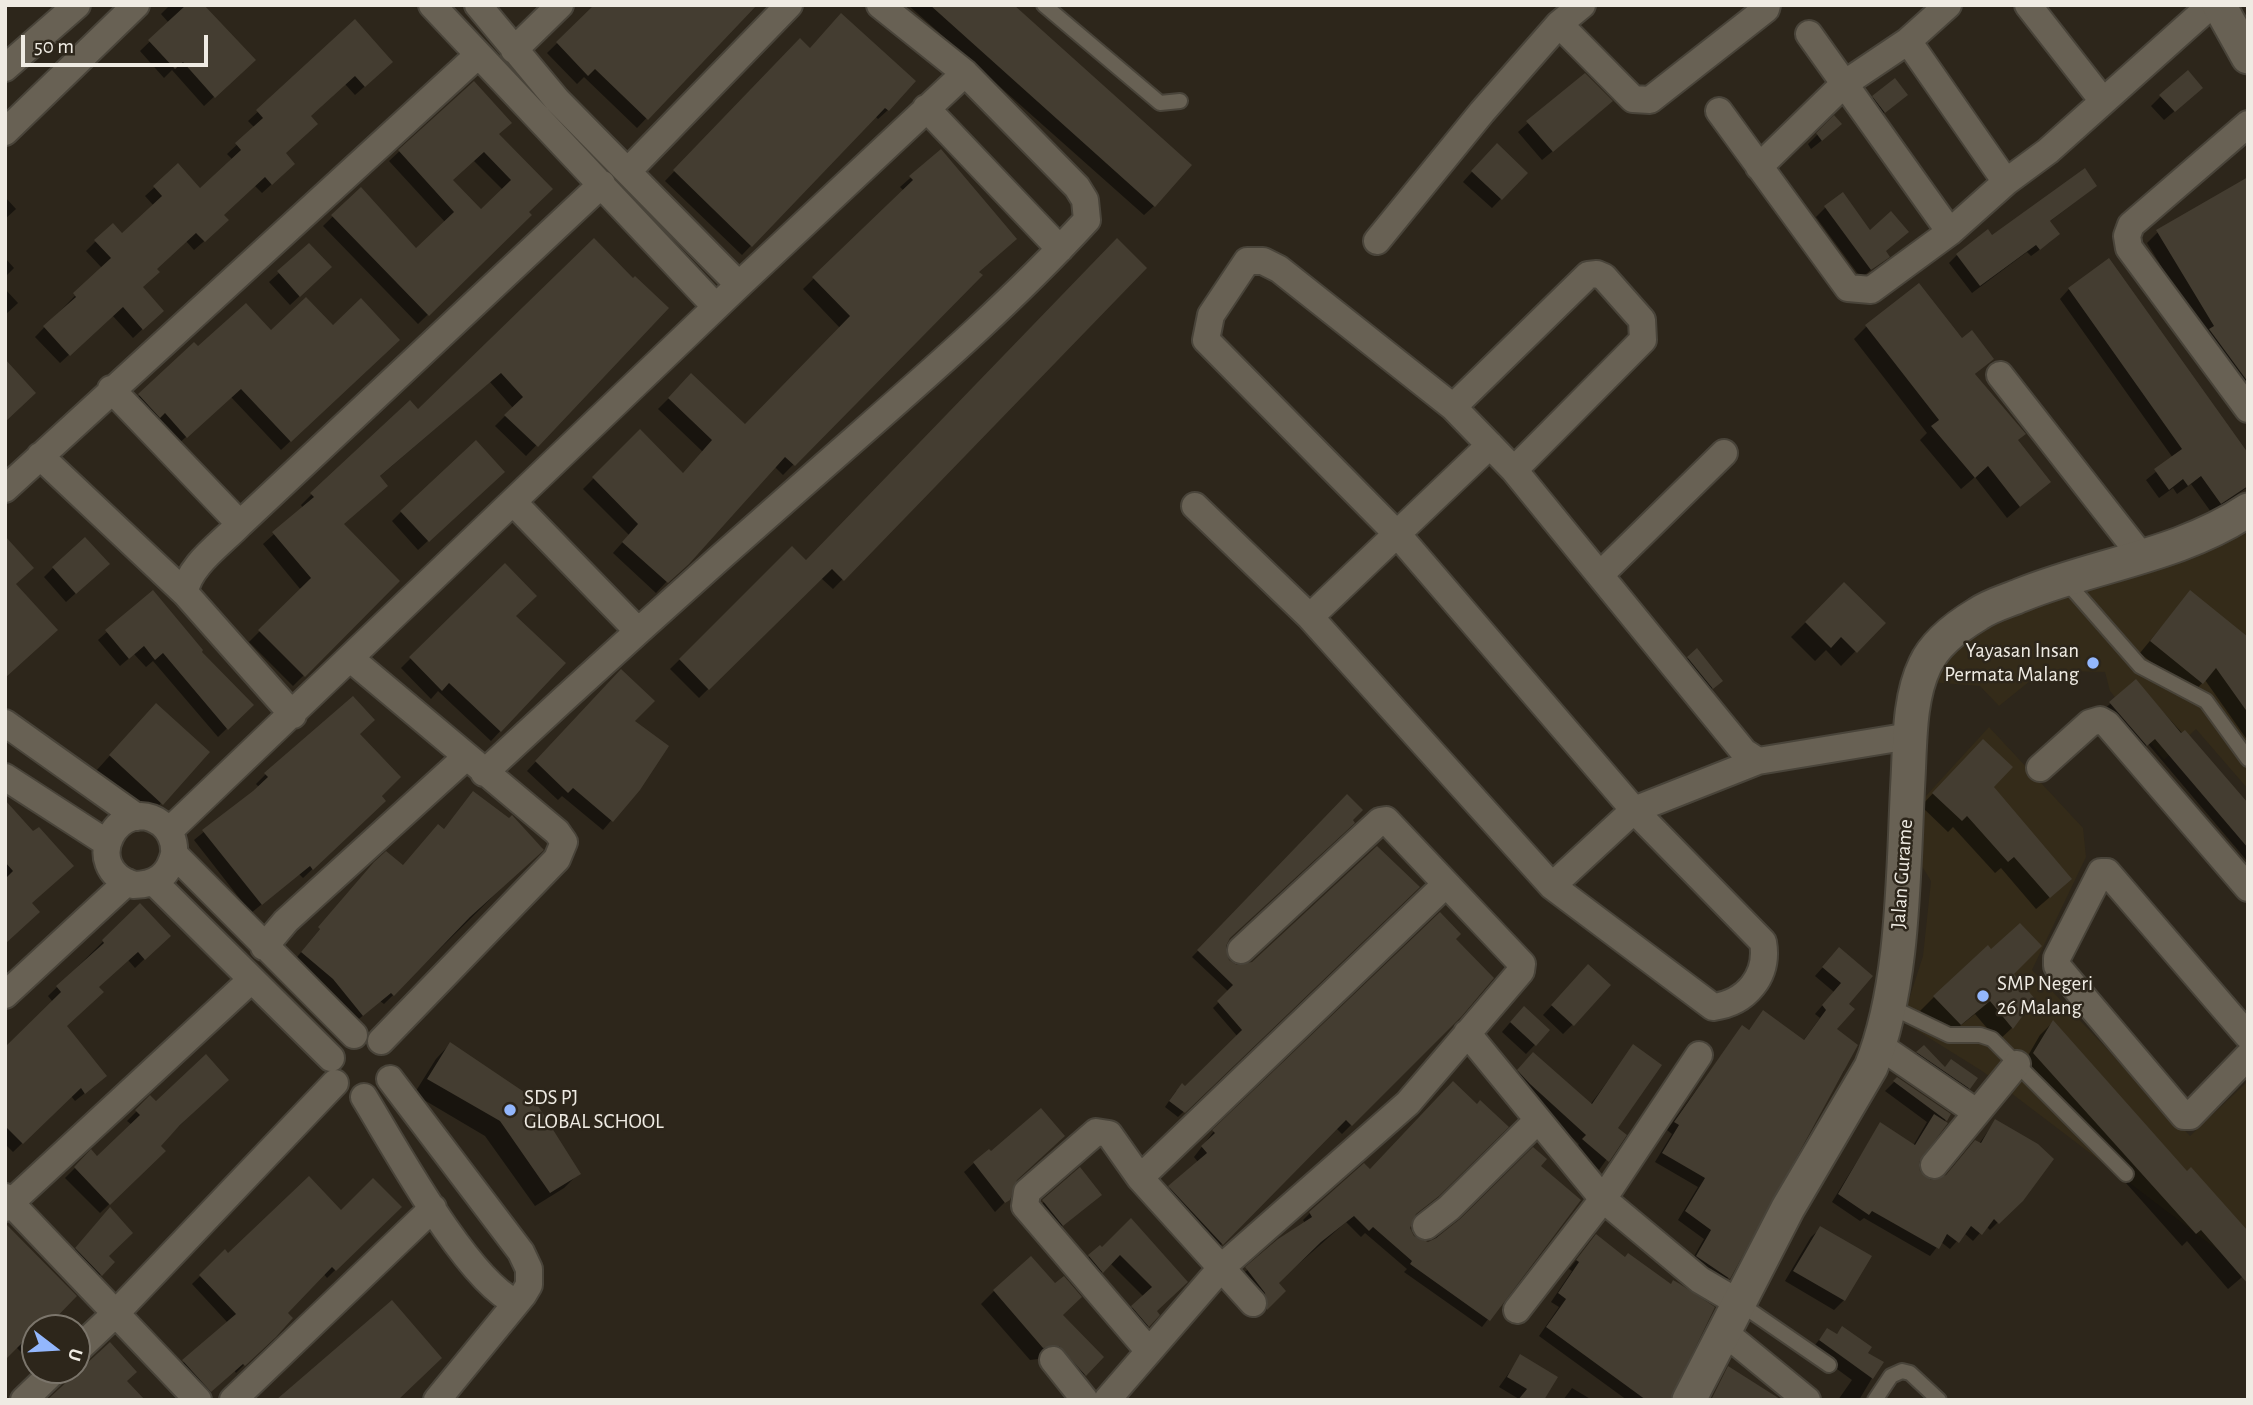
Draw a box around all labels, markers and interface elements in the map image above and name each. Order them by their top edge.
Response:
scale bar [24,21,212,65]
text: 50 m [34,36,74,57]
place label: Yayasan Insan Permata Malang [1944,638,2079,688]
marker: Yayasan Insan Permata Malang [2085,655,2101,671]
street label: Jalan Gurame [1886,818,1918,930]
place label: SMP Negeri 26 Malang [1997,971,2093,1021]
marker: SMP Negeri 26 Malang [1975,988,1991,1004]
place label: SDS PJ GLOBAL SCHOOL [524,1085,664,1135]
marker: SDS PJ GLOBAL SCHOOL [502,1102,518,1118]
north arrow [21,1314,91,1384]
text: U [64,1346,86,1363]

